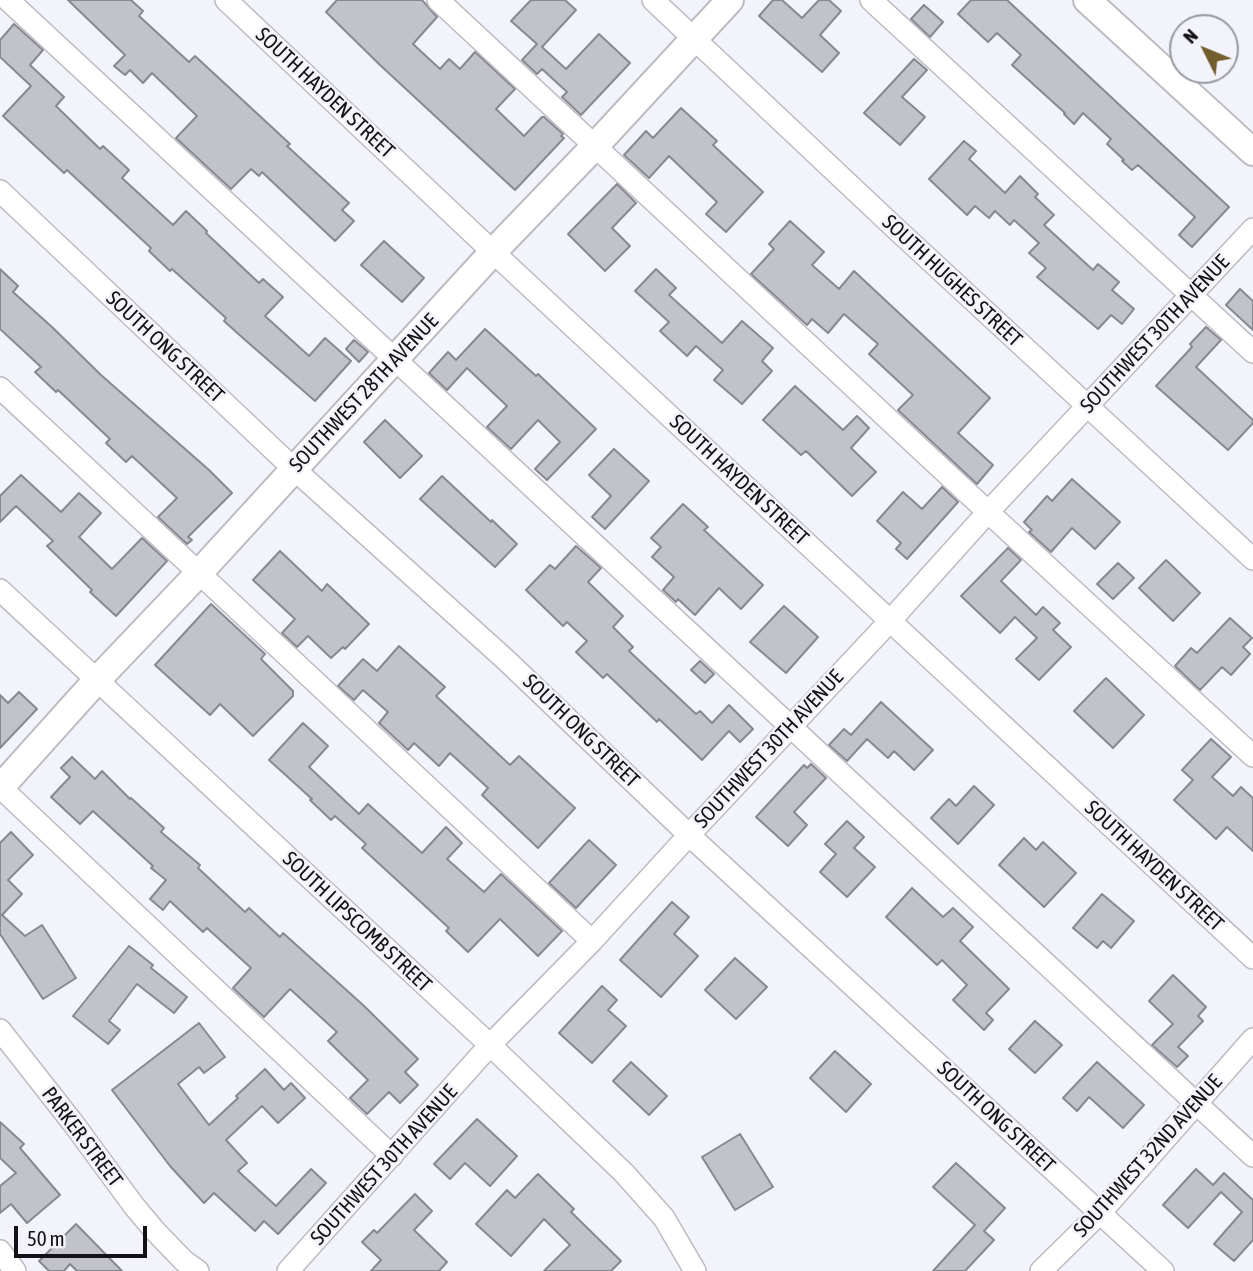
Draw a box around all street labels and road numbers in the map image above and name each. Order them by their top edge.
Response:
street label: SOUTH HAYDEN STREET [251,22,399,164]
street label: SOUTH HUGHES STREET [877,210,1027,352]
street label: SOUTHWEST 30TH AVENUE [1075,250,1235,418]
street label: SOUTH ONG STREET [101,286,229,408]
street label: SOUTHWEST 28TH AVENUE [284,309,444,477]
street label: SOUTH HAYDEN STREET [665,409,813,551]
street label: SOUTHWEST 30TH AVENUE [689,665,849,833]
street label: SOUTH ONG STREET [518,669,644,793]
street label: SOUTH HAYDEN STREET [1080,795,1228,937]
street label: SOUTH LIPSCOMB STREET [277,847,437,997]
street label: SOUTH ONG STREET [932,1056,1060,1178]
street label: SOUTHWEST 32ND AVENUE [1069,1070,1227,1242]
street label: SOUTHWEST 30TH AVENUE [305,1080,463,1250]
street label: PARKER STREET [36,1082,128,1192]

